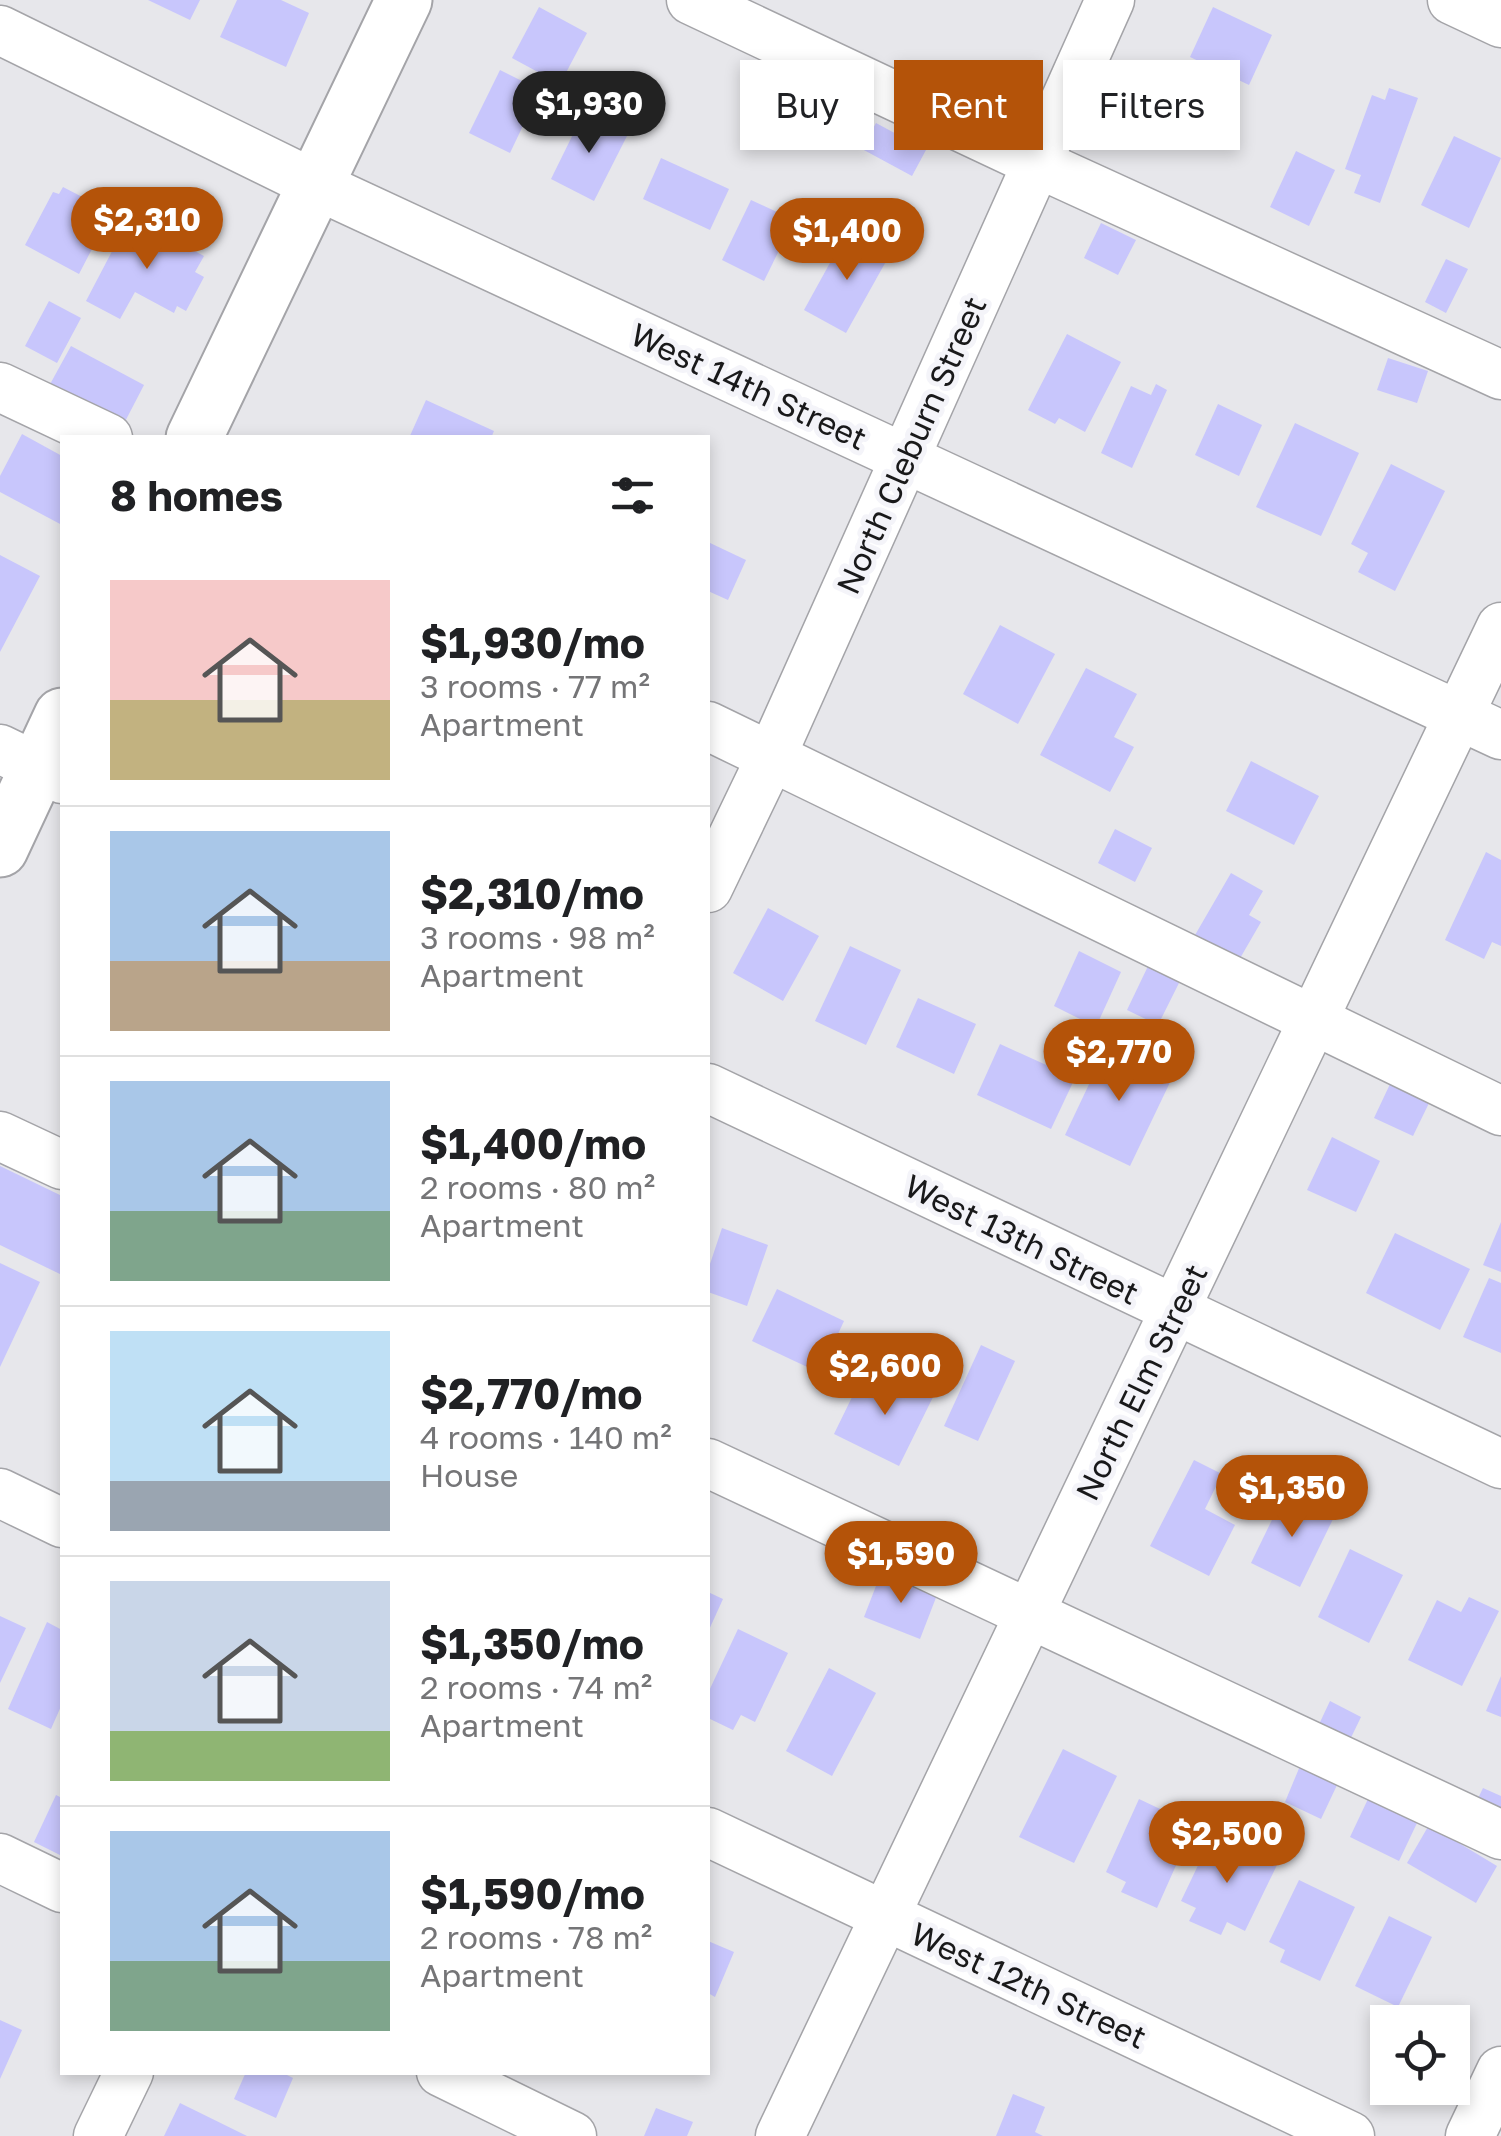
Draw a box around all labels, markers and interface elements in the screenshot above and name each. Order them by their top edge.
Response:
chip: Buy [740,60,874,150]
chip: Rent [894,60,1043,150]
chip: Filters [1063,60,1240,150]
pin: $1,930 [508,71,670,156]
text: $1,930 [535,84,643,122]
pin: $2,310 [66,187,228,272]
pin: $1,400 [766,198,928,283]
text: $2,310 [93,200,201,238]
text: $1,400 [792,211,902,249]
street label: North Cleburn Street [828,291,994,599]
street label: West 14th Street [625,315,873,457]
icon: filters [605,468,660,523]
text: 8 homes [110,470,283,520]
text: $1,930/mo [420,617,645,667]
icon: home [190,620,310,740]
text: 3 rooms · 77 m² [420,667,650,705]
text: Apartment [420,705,584,743]
text: $2,310/mo [420,868,644,918]
icon: home [190,871,310,991]
text: 3 rooms · 98 m² [420,918,655,956]
text: Apartment [420,956,584,994]
pin: $2,770 [1038,1019,1200,1104]
text: $2,770 [1066,1032,1172,1070]
text: $1,400/mo [420,1118,646,1168]
icon: home [190,1121,310,1241]
street label: West 13th Street [899,1166,1145,1312]
text: 2 rooms · 80 m² [420,1168,655,1206]
text: Apartment [420,1206,584,1244]
street label: North Elm Street [1067,1258,1215,1506]
pin: $2,600 [804,1333,966,1418]
text: $2,600 [828,1346,942,1384]
text: $2,770/mo [420,1368,642,1418]
icon: home [190,1371,310,1491]
text: 4 rooms · 140 m² [420,1418,672,1456]
pin: $1,350 [1211,1455,1373,1540]
text: House [420,1456,518,1494]
text: $1,350 [1238,1468,1346,1506]
pin: $1,590 [820,1521,982,1606]
text: $1,590 [847,1534,955,1572]
text: $1,350/mo [420,1618,644,1668]
icon: home [190,1621,310,1741]
text: 2 rooms · 74 m² [420,1668,652,1706]
text: Apartment [420,1706,584,1744]
pin: $2,500 [1146,1801,1308,1886]
text: $2,500 [1171,1814,1283,1852]
text: $1,590/mo [420,1868,645,1918]
icon: home [190,1871,310,1991]
street label: West 12th Street [905,1914,1153,2056]
text: 2 rooms · 78 m² [420,1918,652,1956]
text: Apartment [420,1956,584,1994]
map controls [1370,2005,1470,2105]
button: locate [1370,2005,1470,2105]

